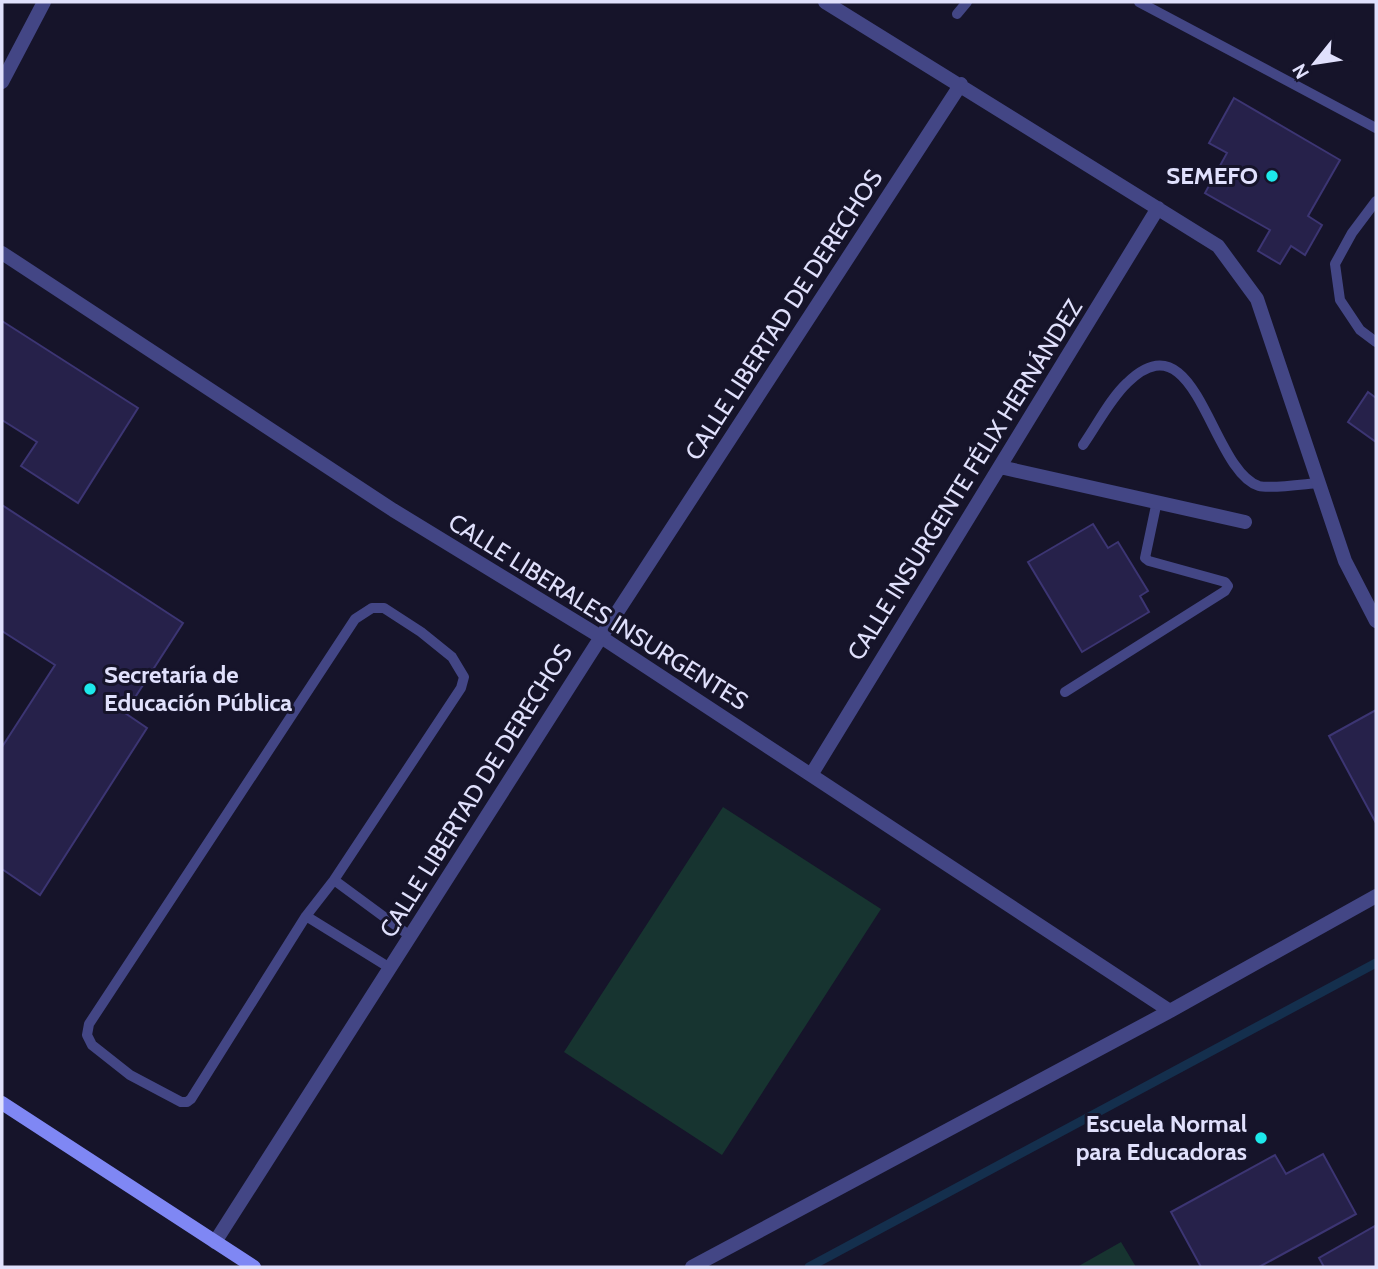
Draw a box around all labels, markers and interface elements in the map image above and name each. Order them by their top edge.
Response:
north arrow [1280,28,1350,98]
text: N [1287,60,1314,83]
place label: SEMEFO [1166,161,1258,190]
street label: CALLE LIBERTAD DE DERECHOS [679,164,888,465]
marker: SEMEFO [1264,168,1280,184]
street label: CALLE INSURGENTE FÉLIX HERNÁNDEZ [841,293,1089,665]
street label: CALLE LIBERALES INSURGENTES [443,507,753,716]
street label: CALLE LIBERTAD DE DERECHOS [373,639,578,943]
place label: Secretaría de Educación Pública [104,660,292,717]
marker: Secretaría de Educación Pública [82,681,98,697]
place label: Escuela Normal para Educadoras [1076,1109,1247,1166]
marker: Escuela Normal para Educadoras [1253,1130,1269,1146]

